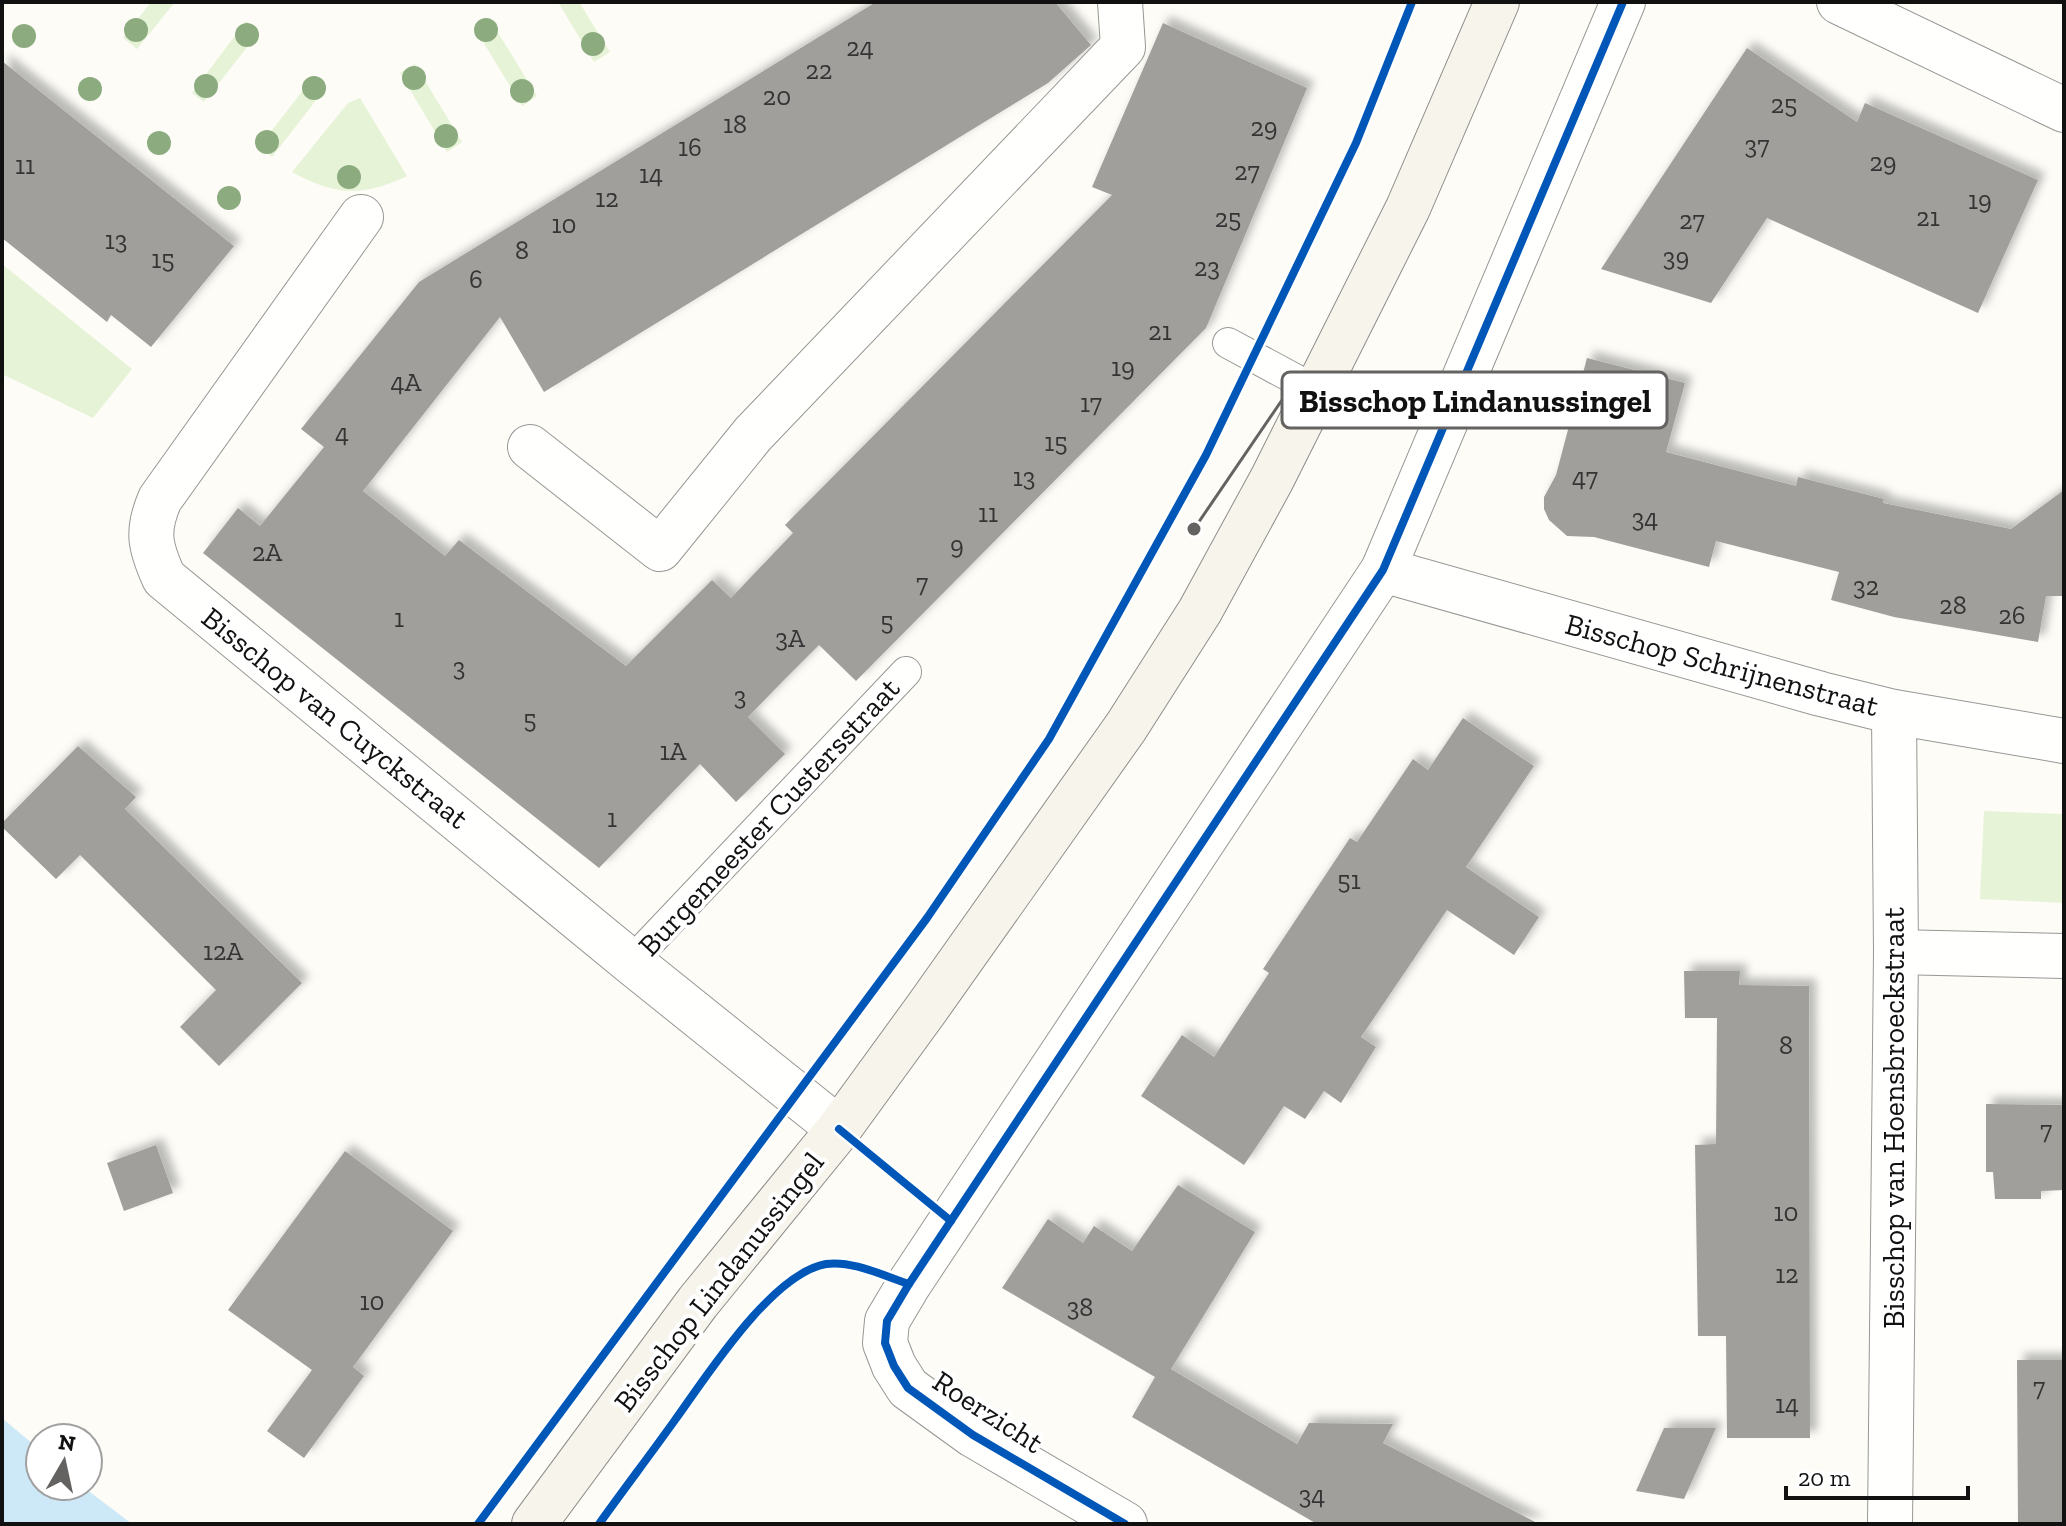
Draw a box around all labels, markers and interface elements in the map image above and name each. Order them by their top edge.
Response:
house number: 24 [846,31,874,63]
house number: 22 [806,54,832,86]
house number: 20 [763,80,791,112]
house number: 25 [1771,88,1797,120]
house number: 18 [723,108,747,140]
house number: 29 [1250,111,1278,143]
house number: 37 [1745,129,1769,161]
house number: 16 [678,131,702,163]
house number: 29 [1869,146,1897,178]
house number: 11 [15,149,35,181]
house number: 27 [1234,155,1260,187]
house number: 14 [639,158,663,190]
house number: 12 [595,182,619,214]
house number: 19 [1968,184,1992,216]
house number: 21 [1916,201,1940,233]
house number: 25 [1215,202,1241,234]
house number: 27 [1679,204,1705,236]
house number: 10 [552,208,577,240]
house number: 13 [105,224,127,256]
house number: 8 [515,234,529,266]
house number: 39 [1663,241,1689,273]
house number: 15 [151,243,175,275]
house number: 23 [1194,251,1220,283]
house number: 6 [469,263,483,295]
house number: 21 [1148,315,1172,347]
house number: 19 [1111,351,1135,383]
house number: 4A [391,366,423,398]
callout: Bisschop Lindanussingel [1282,372,1667,428]
text: Bisschop Lindanussingel [1299,382,1651,420]
house number: 17 [1080,387,1102,419]
house number: 4 [335,417,349,449]
house number: 15 [1044,426,1068,458]
house number: 13 [1013,461,1035,493]
house number: 47 [1572,461,1598,493]
house number: 11 [978,497,998,529]
house number: 34 [1632,502,1658,534]
house number: 9 [950,529,964,561]
house number: 2A [252,536,283,568]
house number: 7 [916,567,928,599]
house number: 32 [1853,570,1879,602]
house number: 28 [1939,589,1967,621]
street label: Bisschop van Cuyckstraat [195,599,475,837]
house number: 26 [1998,599,2026,631]
house number: 1 [394,602,404,634]
house number: 5 [880,605,894,637]
street label: Bisschop Schrijnenstraat [1561,606,1883,724]
house number: 3A [775,622,806,654]
house number: 3 [453,651,465,683]
street label: Burgemeester Custersstraat [631,671,907,963]
house number: 3 [734,680,746,712]
house number: 5 [523,703,537,735]
house number: 1A [660,735,688,767]
house number: 1 [607,802,617,834]
house number: 51 [1337,864,1361,896]
street label: Bisschop van Hoensbroeckstraat [1876,907,1912,1329]
house number: 12A [203,935,244,967]
house number: 8 [1779,1029,1793,1061]
house number: 7 [2040,1114,2052,1146]
street label: Bisschop Lindanussingel [606,1145,832,1419]
house number: 10 [1774,1196,1799,1228]
house number: 12 [1775,1258,1799,1290]
house number: 10 [360,1285,385,1317]
house number: 38 [1067,1291,1093,1323]
street label: Roerzicht [926,1363,1050,1461]
house number: 7 [2033,1371,2045,1403]
house number: 14 [1775,1388,1799,1420]
north arrow [24,1422,104,1502]
text: N [57,1428,78,1457]
scale bar [1786,1450,1968,1500]
text: 20 m [1798,1463,1851,1492]
house number: 34 [1299,1479,1325,1511]

